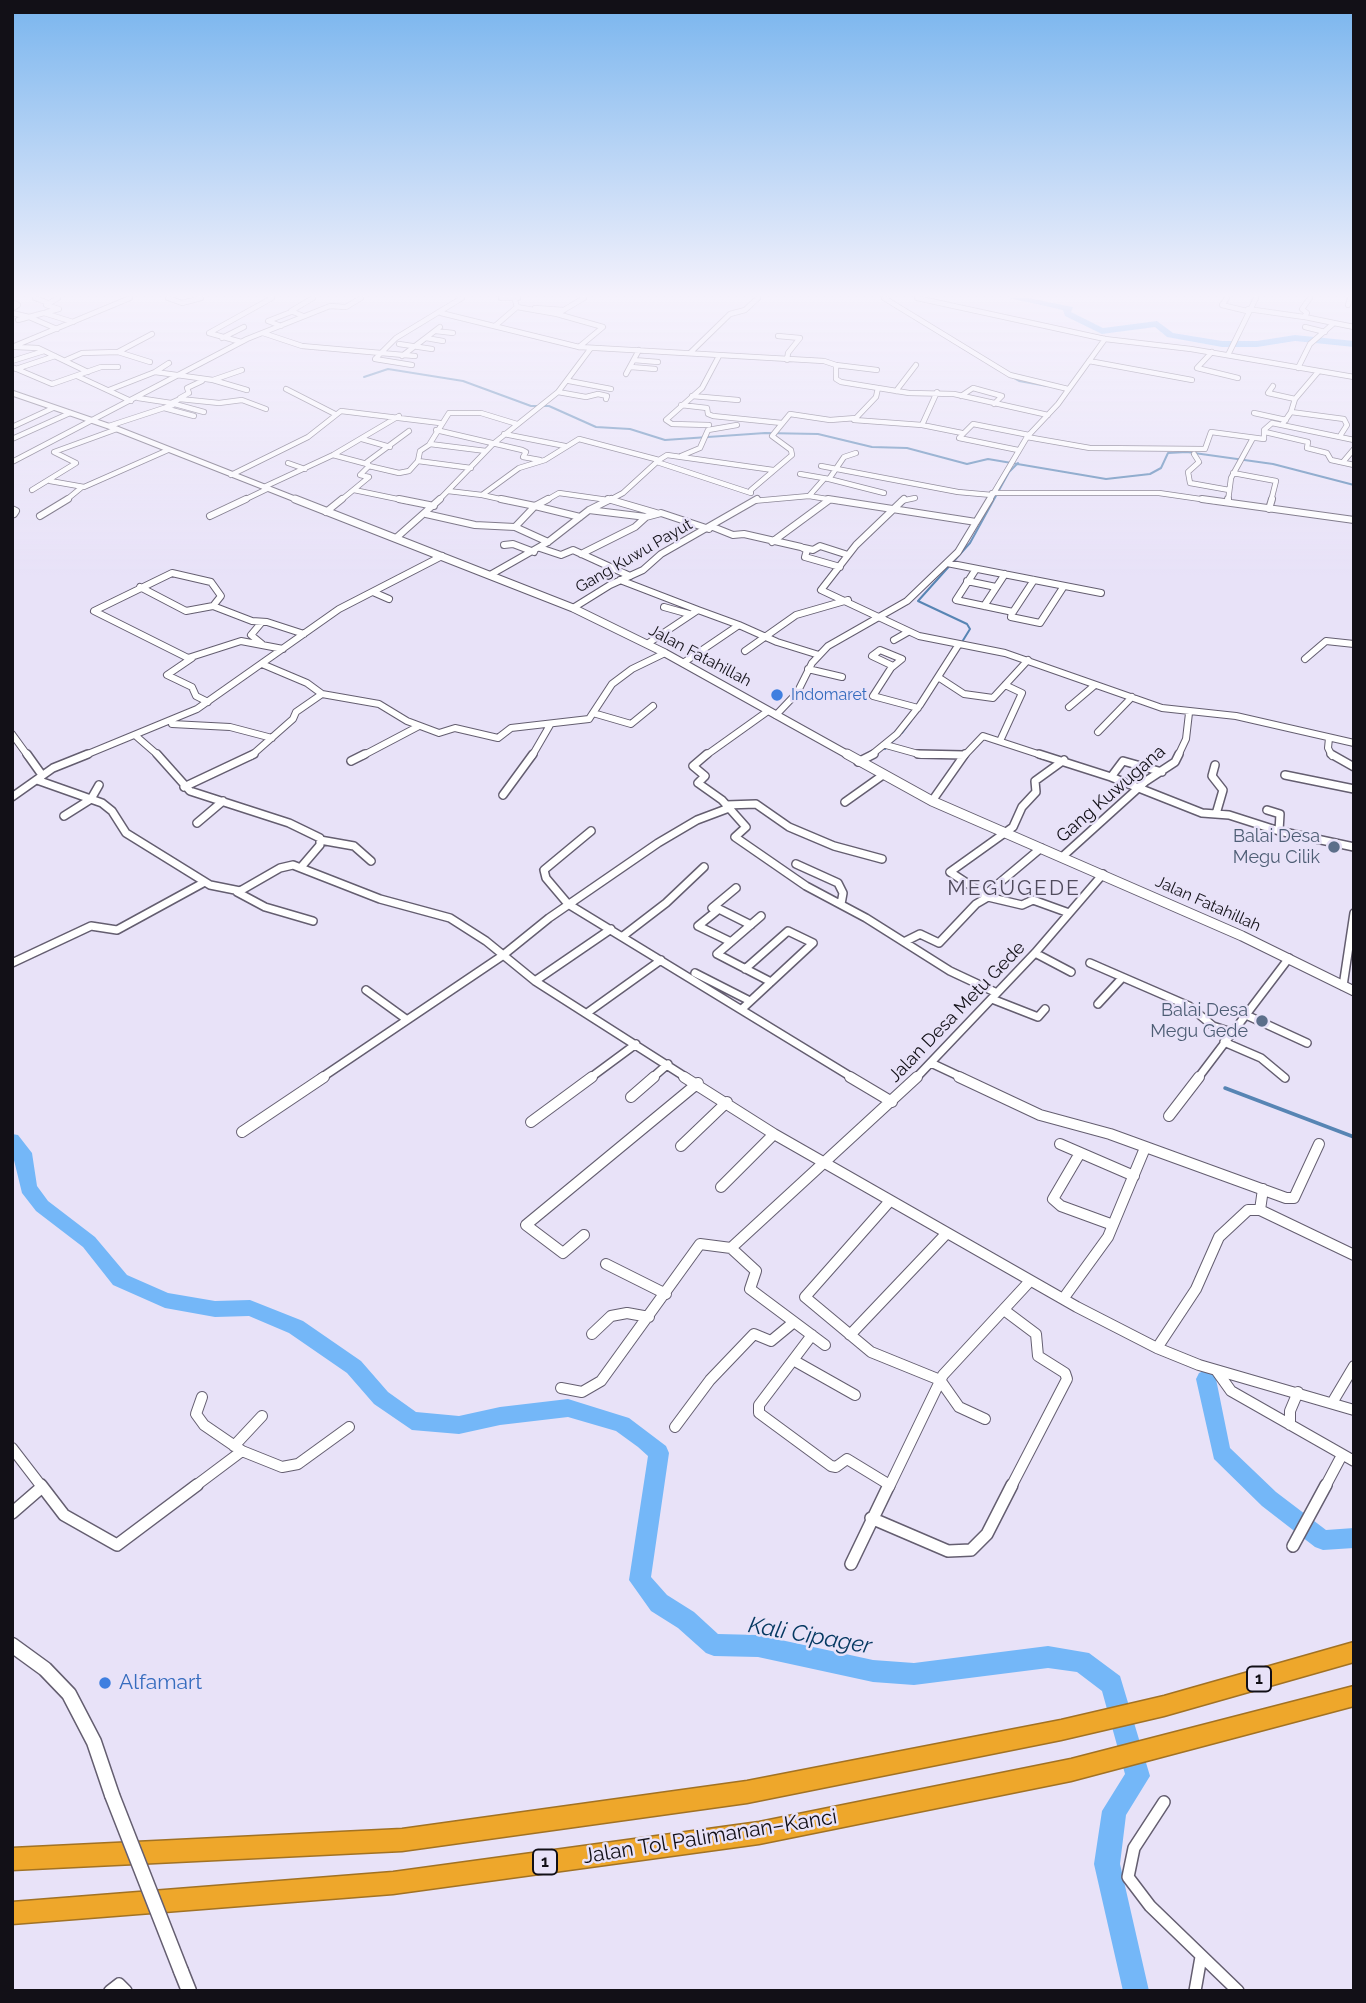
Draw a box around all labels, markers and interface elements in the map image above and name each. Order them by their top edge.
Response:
street label: Gang Kuwu Payut [572,515,696,597]
street label: Jalan Fatahillah [645,621,755,691]
place label: Indomaret [791,685,867,705]
marker: Indomaret [769,687,785,703]
street label: Gang Kuwugana [1052,741,1170,847]
place label: Balai Desa Megu Cilik [1233,826,1320,868]
marker: Balai Desa Megu Cilik [1326,839,1342,855]
street label: Jalan Fatahillah [1152,872,1264,936]
district label: MEGUGEDE [948,876,1080,902]
street label: Jalan Desa Metu Gede [884,937,1030,1087]
place label: Balai Desa Megu Gede [1150,1000,1248,1042]
marker: Balai Desa Megu Gede [1254,1013,1270,1029]
water label: Kali Cipager [746,1612,874,1660]
road number: 1 [1247,1666,1271,1692]
place label: Alfamart [119,1670,202,1696]
marker: Alfamart [97,1675,113,1691]
street label: Jalan Tol Palimanan–Kanci [581,1804,839,1870]
road number: 1 [533,1850,557,1874]

